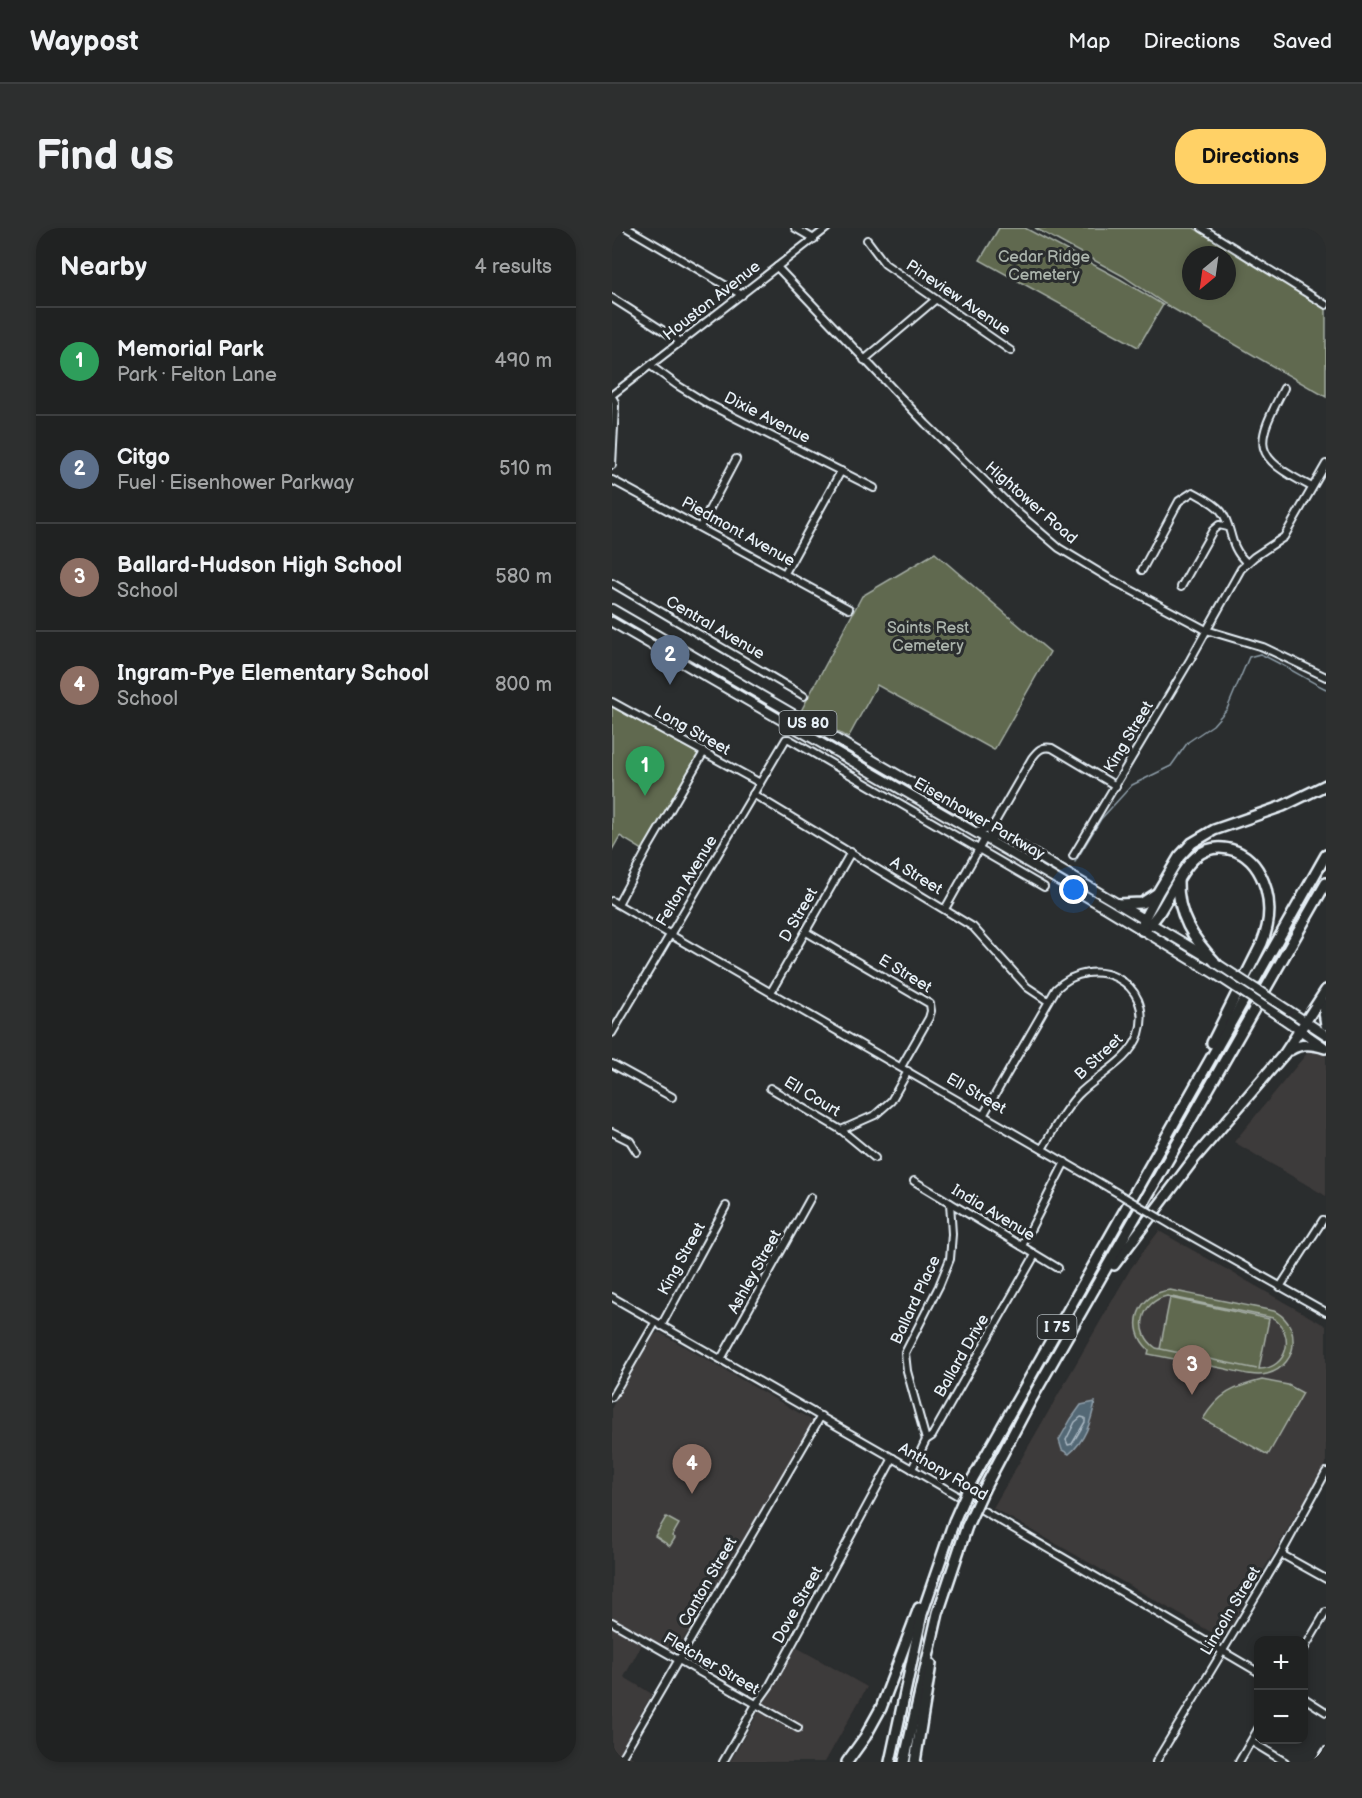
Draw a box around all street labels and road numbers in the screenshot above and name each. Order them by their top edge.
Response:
street label: Pineview Avenue [902,256,1014,340]
street label: Houston Avenue [660,257,765,345]
street label: Dixie Avenue [721,388,814,448]
street label: Hightower Road [981,458,1081,548]
street label: Piedmont Avenue [678,493,798,571]
street label: Central Avenue [662,592,768,664]
street label: King Street [1100,698,1158,776]
street label: Long Street [651,702,733,760]
road number: US 80 [780,711,836,735]
street label: Eisenhower Parkway [910,774,1048,865]
street label: Felton Avenue [652,832,722,930]
street label: A Street [886,853,946,899]
street label: D Street [776,884,822,946]
street label: E Street [875,951,935,997]
street label: B Street [1071,1030,1127,1084]
street label: Ell Street [943,1069,1009,1119]
street label: Ell Court [780,1073,844,1121]
street label: India Avenue [948,1181,1039,1246]
street label: King Street [654,1219,710,1299]
street label: Ashley Street [724,1227,786,1317]
street label: Ballard Place [887,1252,945,1347]
street label: Ballard Drive [931,1311,994,1401]
road number: I 75 [1038,1315,1076,1339]
street label: Anthony Road [895,1439,991,1505]
street label: Canton Street [675,1534,741,1630]
street label: Dove Street [769,1563,827,1647]
street label: Lincoln Street [1197,1563,1265,1659]
street label: Fletcher Street [660,1629,762,1699]

